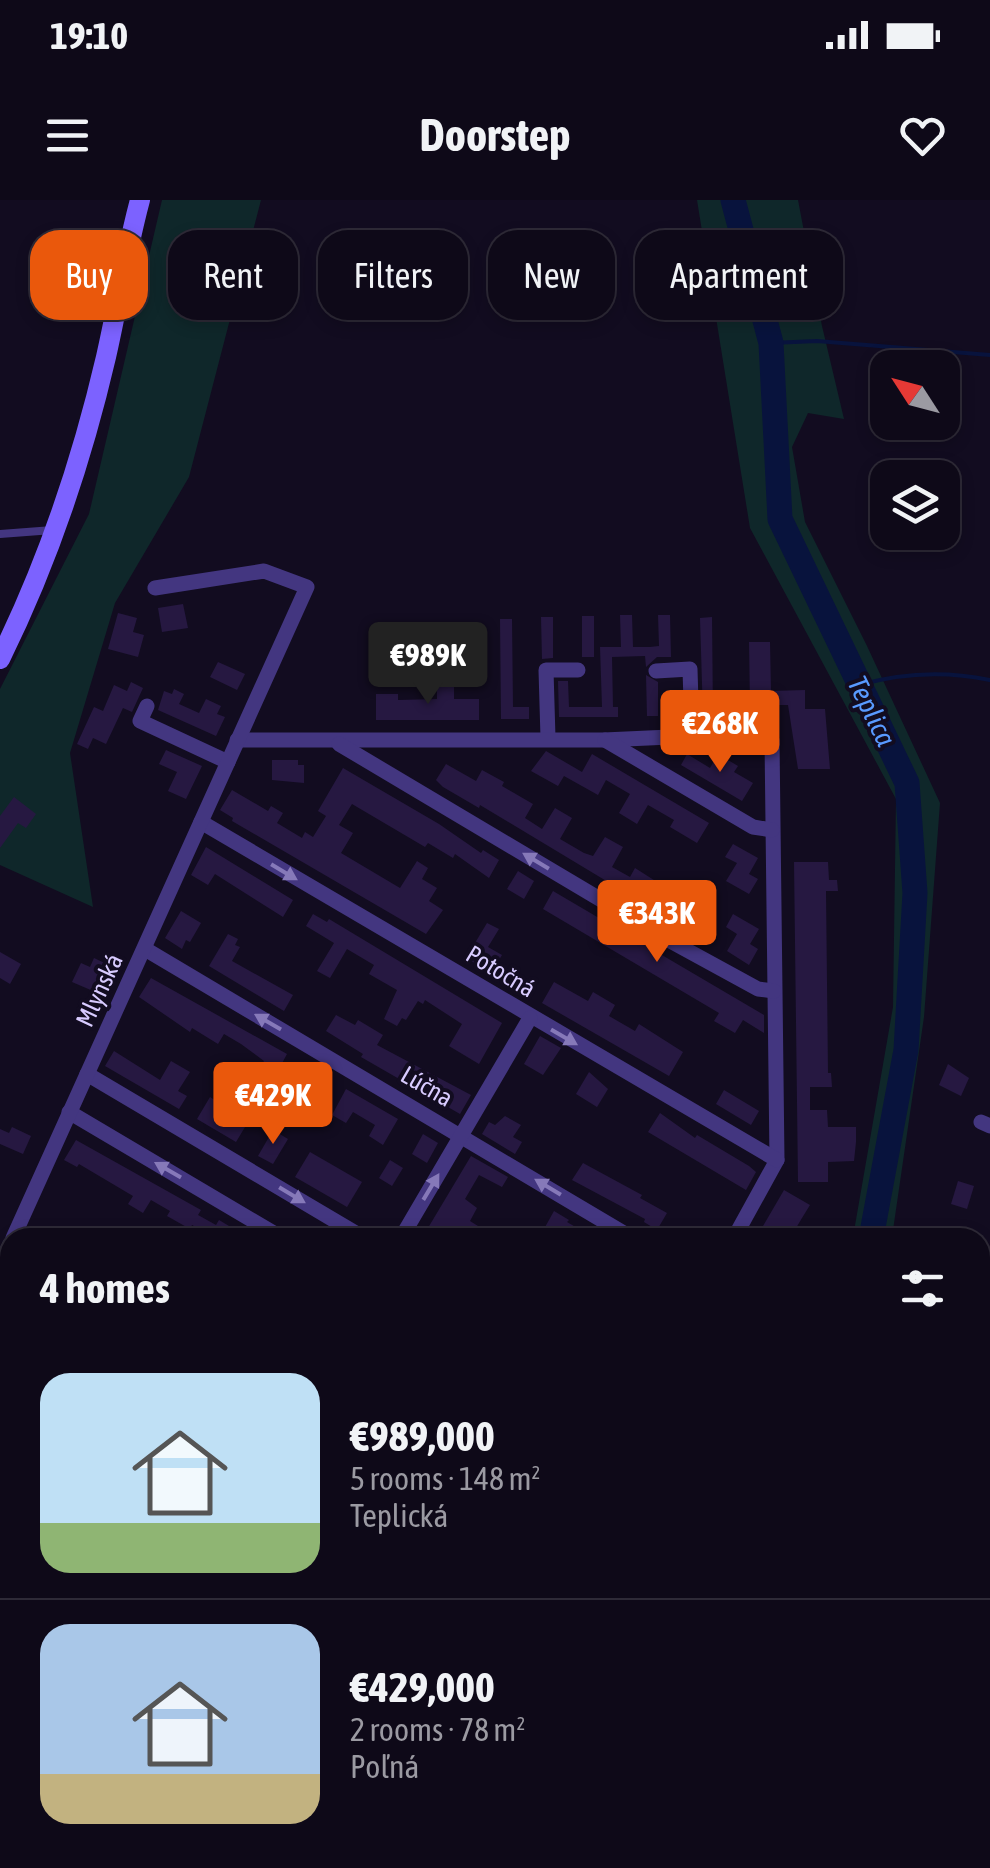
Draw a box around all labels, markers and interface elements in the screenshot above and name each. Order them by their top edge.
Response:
text: 19:10 [50,14,128,57]
icon: menu [40,108,95,163]
icon: heart [895,108,950,163]
text: Doorstep [420,109,570,161]
chip: Buy [30,230,148,320]
chip: Rent [168,230,298,320]
chip: Filters [318,230,468,320]
chip: New [488,230,615,320]
chip: Apartment [635,230,843,320]
north arrow [870,350,960,440]
map controls [870,350,960,550]
button: layers [870,460,960,550]
pin: €989K [358,622,498,707]
text: €989K [390,636,466,673]
water label: Teplica [841,671,903,751]
pin: €268K [650,690,790,775]
text: €268K [682,704,758,741]
one-way arrow [522,853,550,870]
one-way arrow [270,863,299,880]
pin: €343K [587,880,727,965]
text: €343K [619,894,695,931]
street label: Potočná [461,940,541,1002]
street label: Mlynská [70,949,128,1031]
one-way arrow [254,1014,282,1031]
one-way arrow [550,1029,579,1046]
street label: Lúčna [396,1060,458,1112]
pin: €429K [203,1062,343,1147]
text: €429K [235,1076,311,1113]
one-way arrow [154,1162,182,1179]
one-way arrow [422,1173,440,1201]
one-way arrow [534,1179,562,1196]
one-way arrow [278,1186,306,1203]
icon: filters [895,1261,950,1316]
text: 4 homes [40,1264,170,1312]
text: €989,000 [350,1412,495,1460]
icon: home [120,1413,240,1533]
text: 5 rooms · 148 m² [350,1460,540,1497]
text: Teplická [350,1497,448,1534]
text: €429,000 [350,1663,495,1711]
icon: home [120,1664,240,1784]
text: 2 rooms · 78 m² [350,1711,525,1748]
text: Poľná [350,1748,419,1785]

